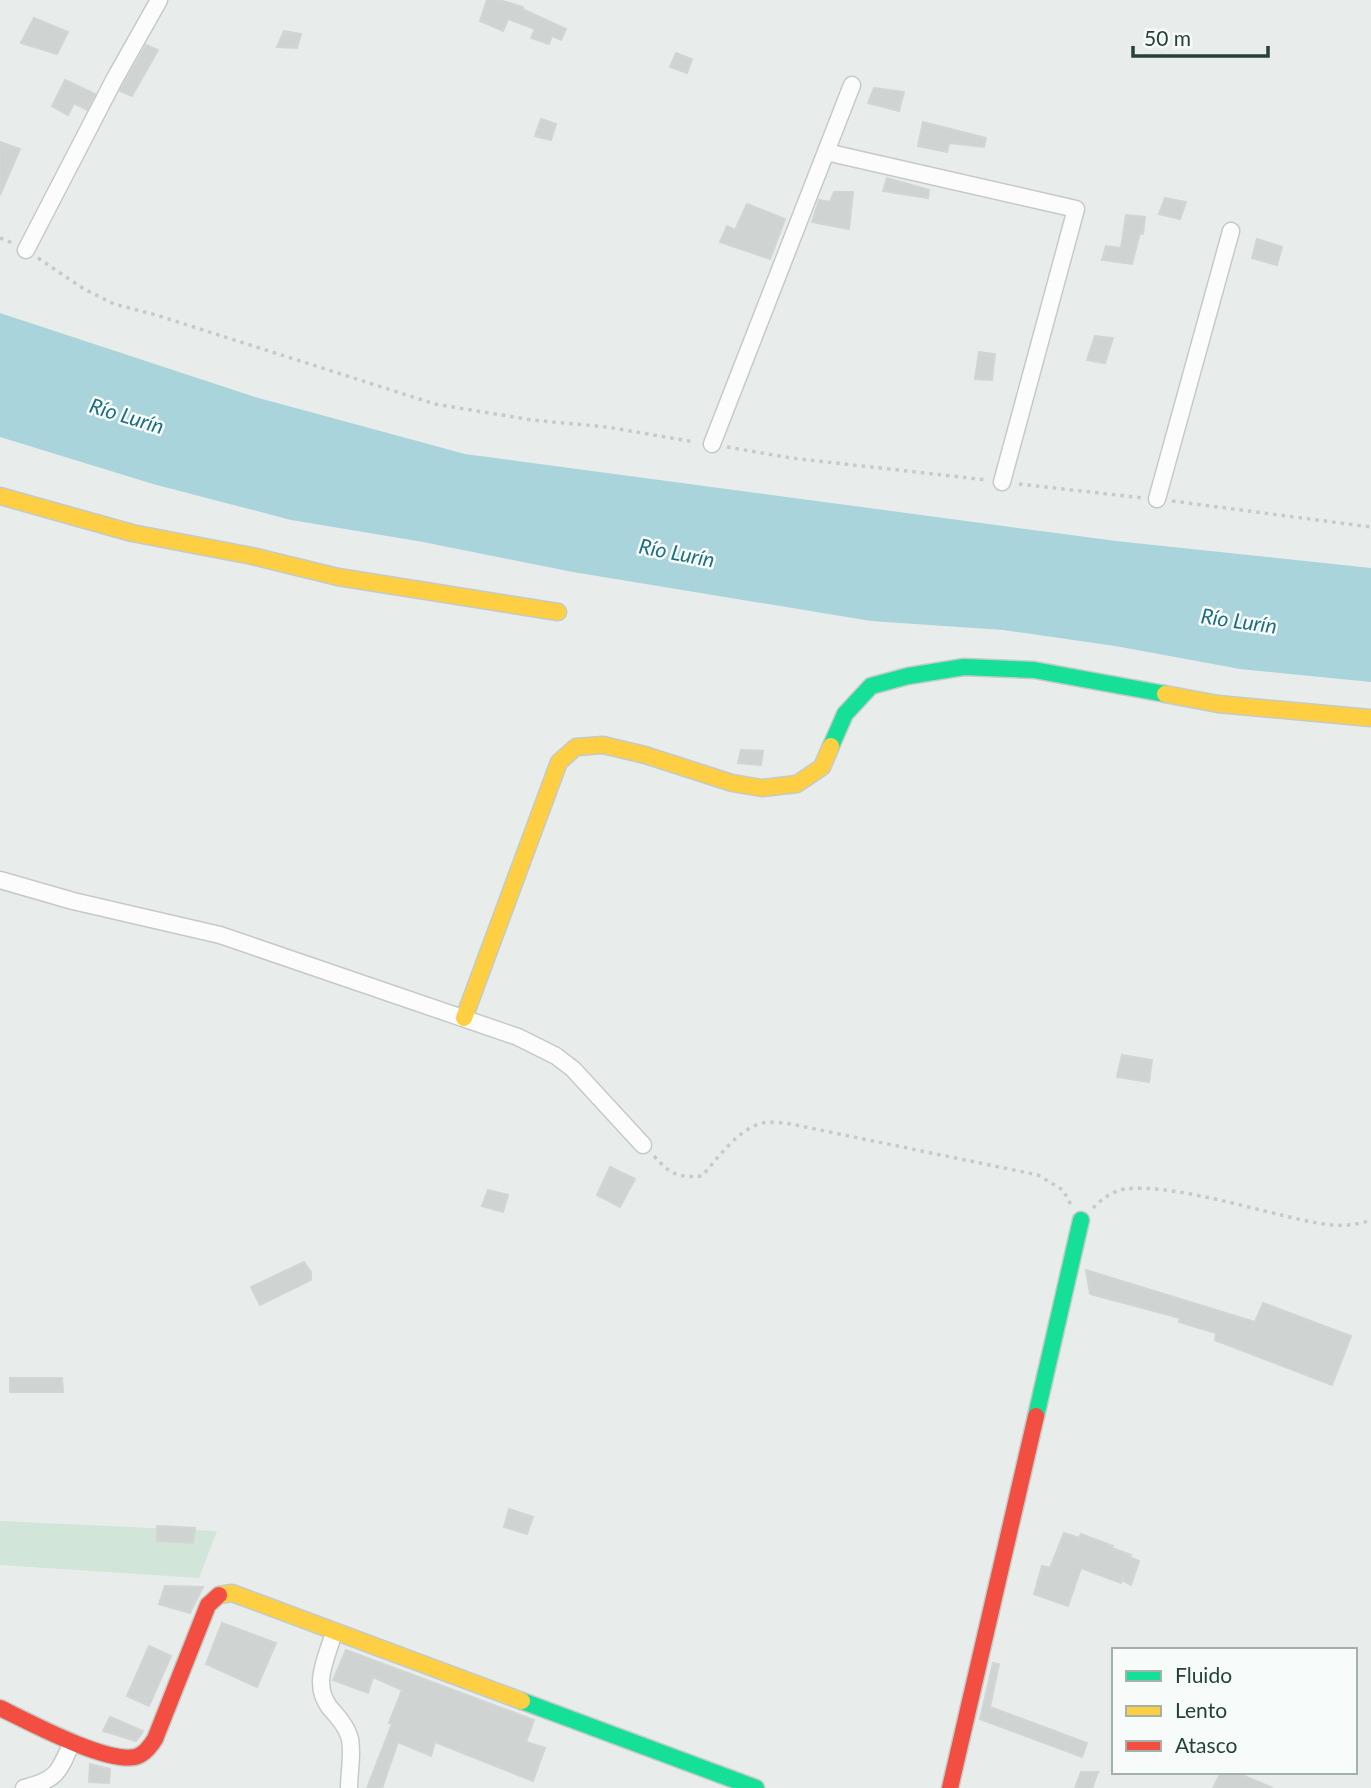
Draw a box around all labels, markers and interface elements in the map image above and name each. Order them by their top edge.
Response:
scale bar [1133,14,1268,58]
text: 50 m [1144,25,1191,50]
water label: Río Lurín [87,392,167,438]
water label: Río Lurín [637,532,717,572]
water label: Río Lurín [1199,602,1279,638]
legend [1112,1648,1357,1774]
text: Fluido [1175,1662,1232,1687]
text: Lento [1175,1697,1227,1722]
text: Atasco [1175,1732,1237,1757]

